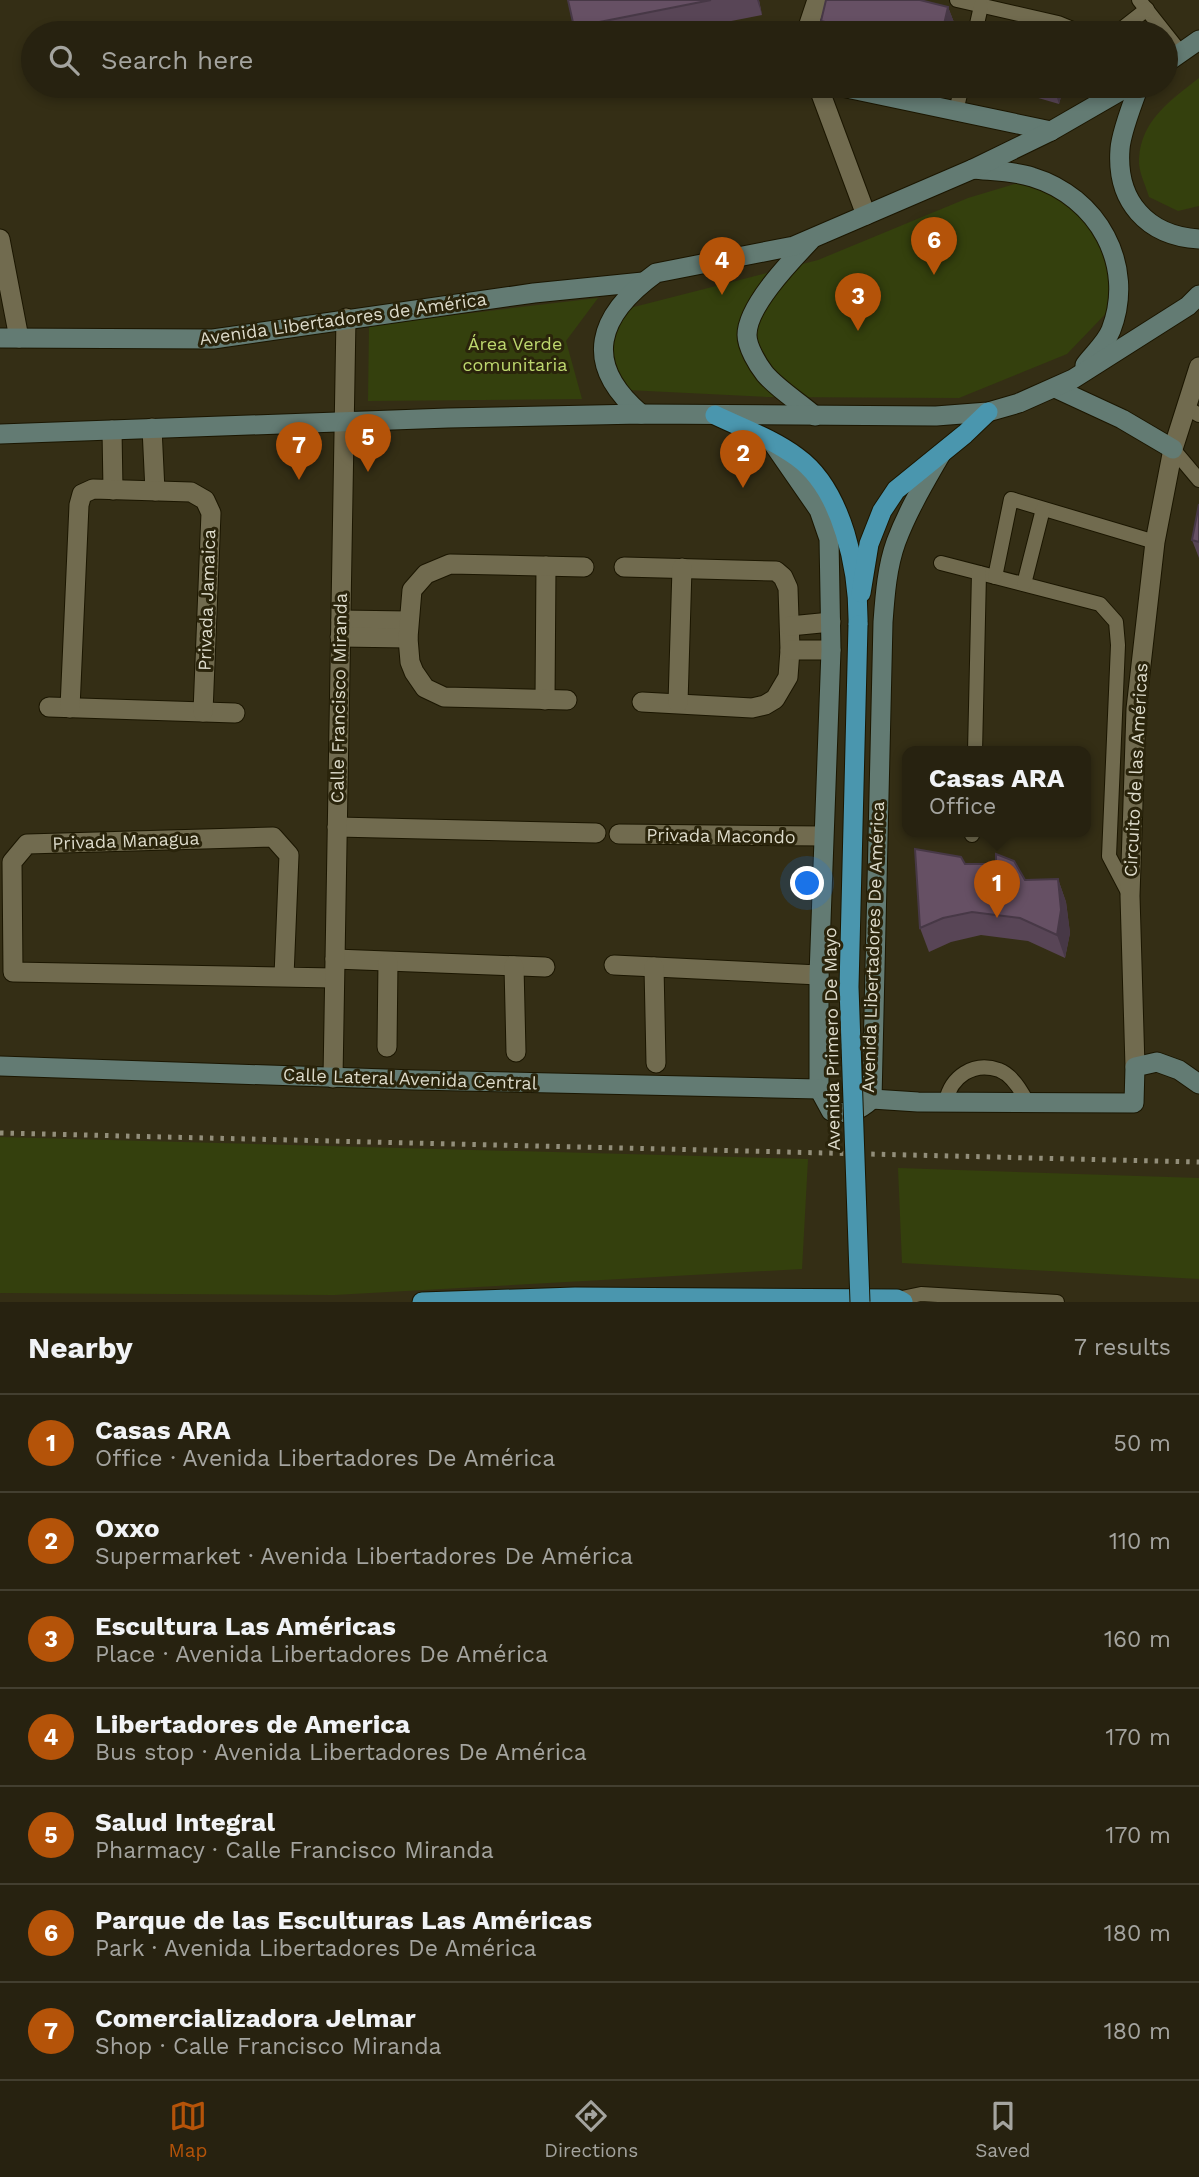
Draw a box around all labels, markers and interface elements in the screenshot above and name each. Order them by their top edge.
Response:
search box [21,21,1178,98]
icon: search [45,41,83,79]
text: Search here [101,45,253,75]
pin: 6 [911,217,957,275]
pin: 4 [699,237,745,295]
pin: 3 [835,273,881,331]
street label: Avenida Libertadores de América [198,288,488,349]
park label: Área Verde comunitaria [462,333,568,375]
pin: 5 [345,414,391,472]
pin: 7 [276,422,322,480]
pin: 2 [720,430,766,488]
street label: Privada Jamaica [194,529,219,671]
street label: Calle Francisco Miranda [326,593,351,803]
street label: Circuito de las Américas [1119,662,1152,878]
popup [902,746,1091,837]
text: Casas ARA [929,763,1064,793]
text: Office [929,793,996,820]
street label: Avenida Libertadores De América [857,801,888,1093]
street label: Privada Macondo [646,824,796,847]
street label: Privada Managua [52,827,200,854]
pin: 1 [974,860,1020,918]
your location [790,866,824,900]
street label: Avenida Primero De Mayo [819,927,844,1151]
street label: Calle Lateral Avenida Central [283,1064,538,1093]
text: Nearby [28,1330,133,1365]
text: 7 results [1074,1334,1171,1361]
text: Casas ARA [95,1415,231,1445]
text: 1 [46,1430,56,1457]
text: 50 m [1114,1430,1171,1457]
text: Office · Avenida Libertadores De América [95,1445,555,1472]
text: Oxxo [95,1513,160,1543]
text: 2 [44,1528,58,1555]
text: 110 m [1109,1528,1171,1555]
text: Supermarket · Avenida Libertadores De América [95,1543,633,1570]
text: Escultura Las Américas [95,1611,396,1641]
text: 3 [44,1626,58,1653]
text: 160 m [1104,1626,1171,1653]
text: Place · Avenida Libertadores De América [95,1641,548,1668]
text: Libertadores de America [95,1709,410,1739]
text: 4 [44,1724,58,1751]
text: 170 m [1106,1724,1171,1751]
text: Bus stop · Avenida Libertadores De América [95,1739,587,1766]
text: Salud Integral [95,1807,275,1837]
text: 5 [44,1822,58,1849]
text: 170 m [1106,1822,1171,1849]
text: Pharmacy · Calle Francisco Miranda [95,1837,494,1864]
text: Parque de las Esculturas Las Américas [95,1905,592,1935]
text: 6 [44,1920,58,1947]
text: 180 m [1104,1920,1171,1947]
text: Park · Avenida Libertadores De América [95,1935,537,1962]
text: Comercializadora Jelmar [95,2003,416,2033]
text: 7 [44,2018,58,2045]
text: 180 m [1104,2018,1171,2045]
text: Shop · Calle Francisco Miranda [95,2033,442,2060]
tab: Map [169,2097,207,2162]
tab: Directions [544,2097,638,2162]
tab: Saved [975,2097,1030,2162]

